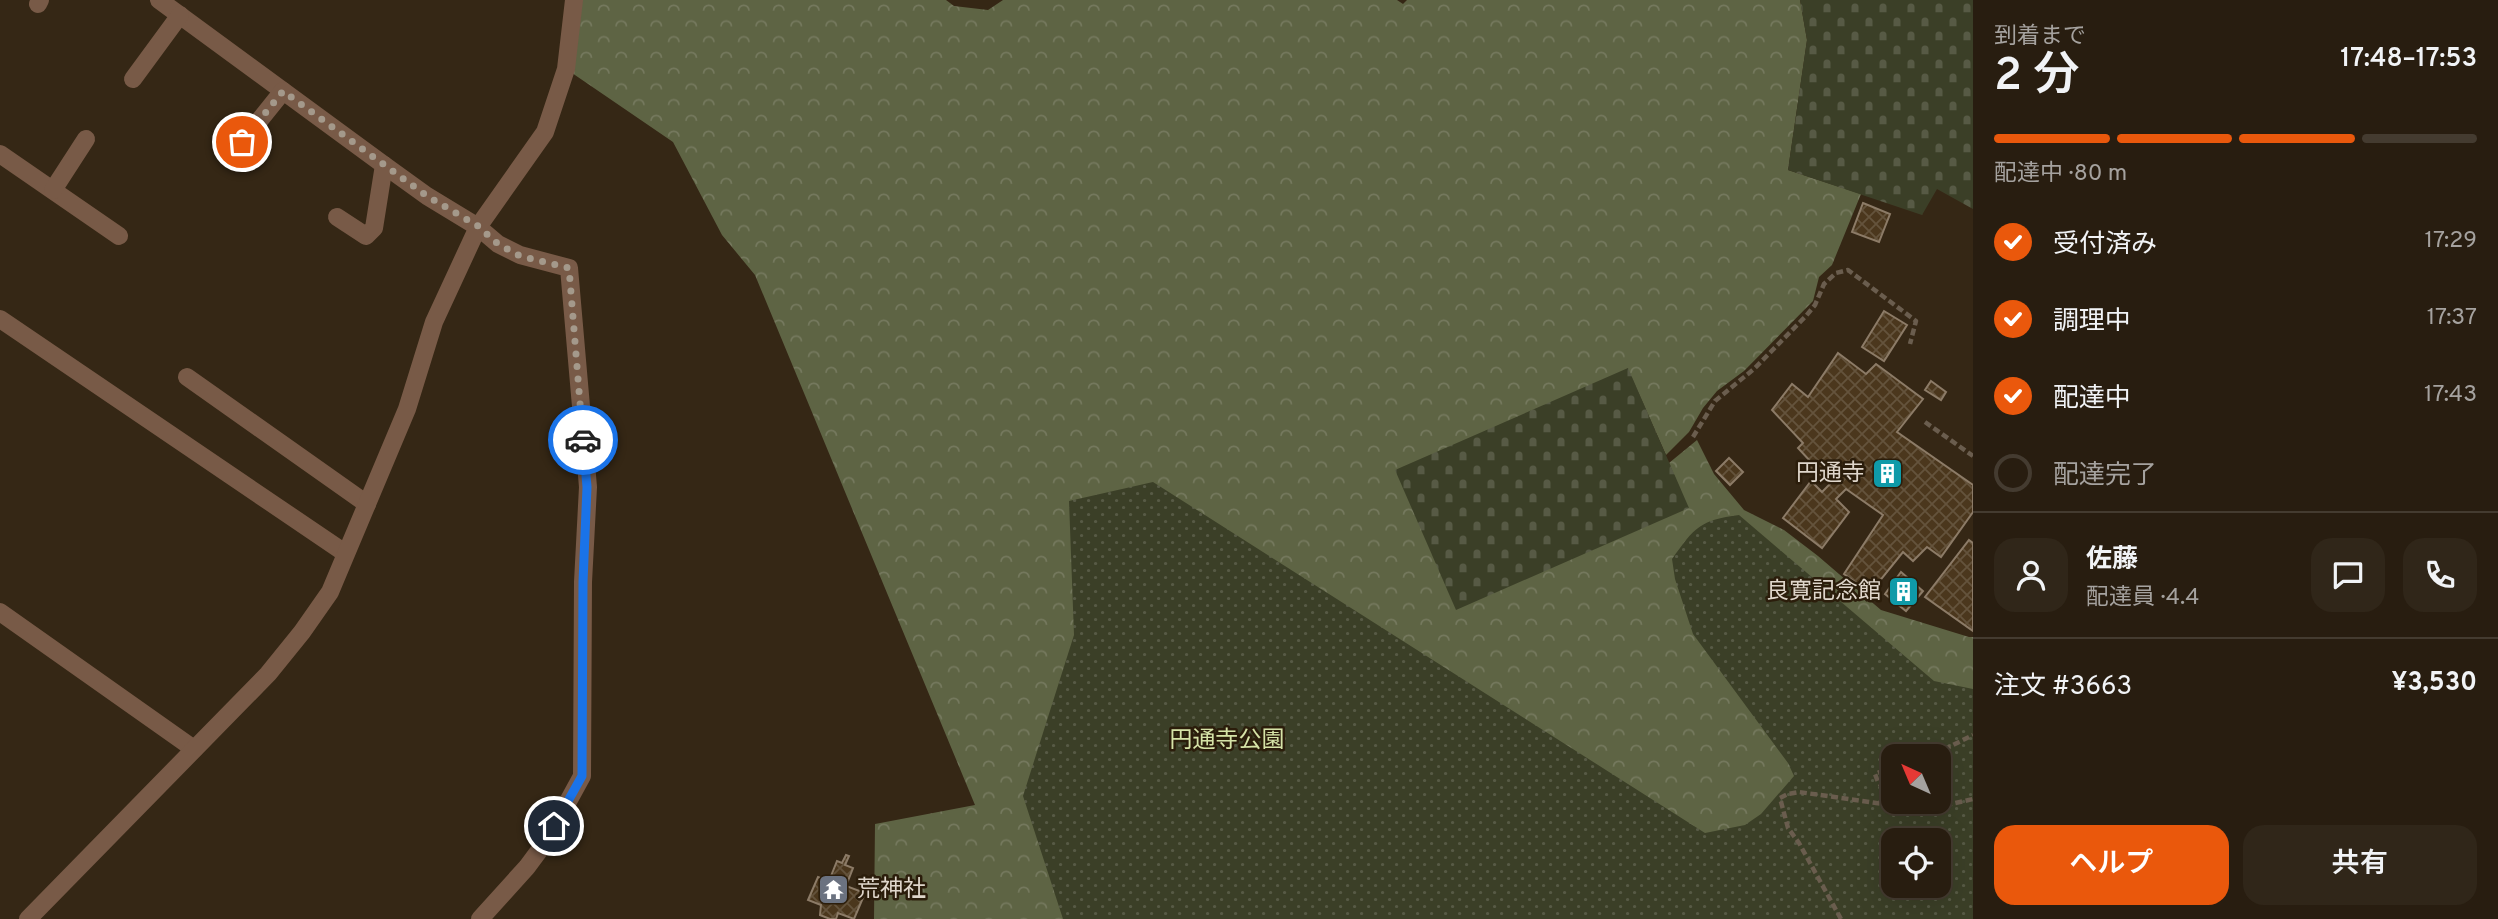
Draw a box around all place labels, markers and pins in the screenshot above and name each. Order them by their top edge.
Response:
pin [212,112,272,172]
building icon: 円通寺 [1871,457,1905,491]
place label: 円通寺 [1796,460,1865,489]
building icon: 良寛記念館 [1887,575,1921,609]
place label: 良寛記念館 [1766,578,1881,607]
pin [524,796,584,856]
temple icon: 荒神社 [817,873,851,907]
place label: 荒神社 [857,876,926,905]

